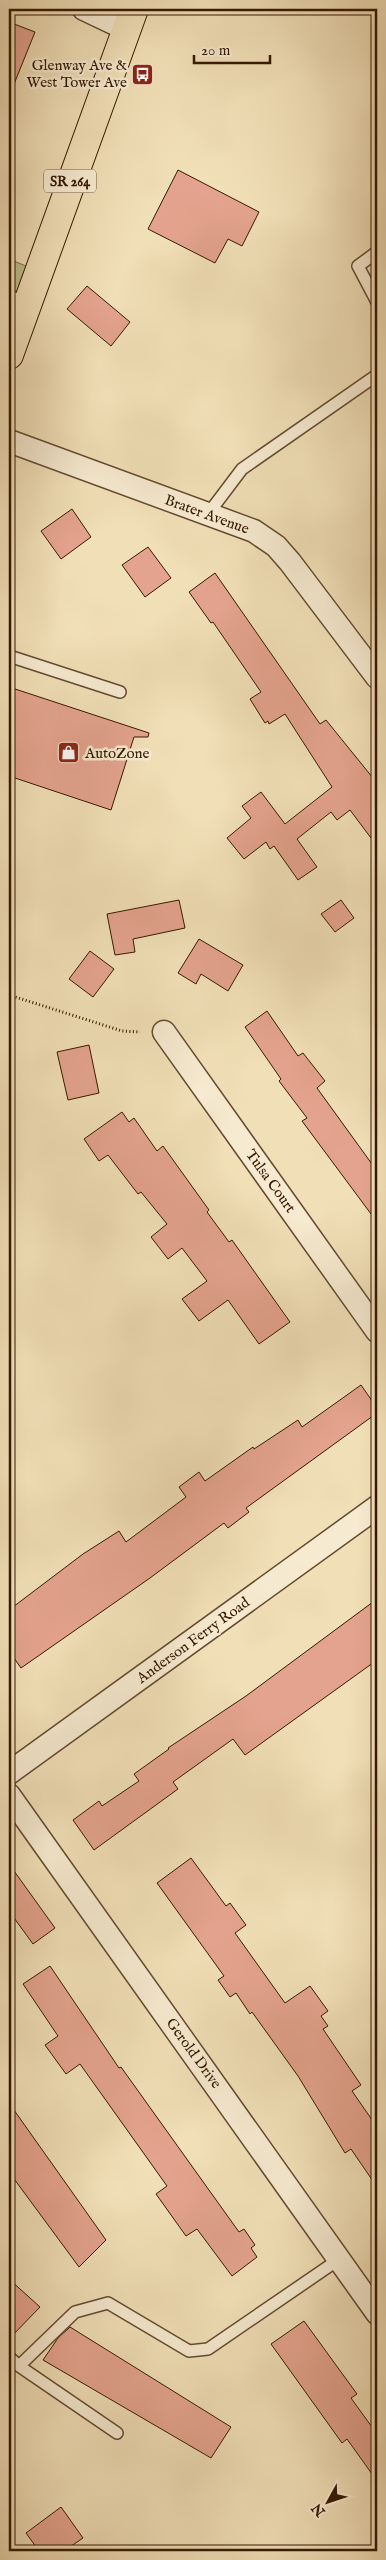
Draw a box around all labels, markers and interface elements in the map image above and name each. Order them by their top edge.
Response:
scale bar [194,32,270,64]
text: 20 m [201,41,231,60]
place label: Glenway Ave & West Tower Ave [27,56,127,92]
bus stop icon: Glenway Ave & West Tower Ave [131,62,155,86]
road number: SR 264 [44,170,96,192]
street label: Brater Avenue [162,490,252,539]
shop icon: AutoZone [57,741,81,765]
place label: AutoZone [84,744,150,763]
street label: Tulsa Court [241,1146,300,1217]
street label: Anderson Ferry Road [132,1592,254,1688]
street label: Gerold Drive [162,2014,226,2092]
north arrow [304,2478,354,2528]
text: N [308,2499,330,2521]

